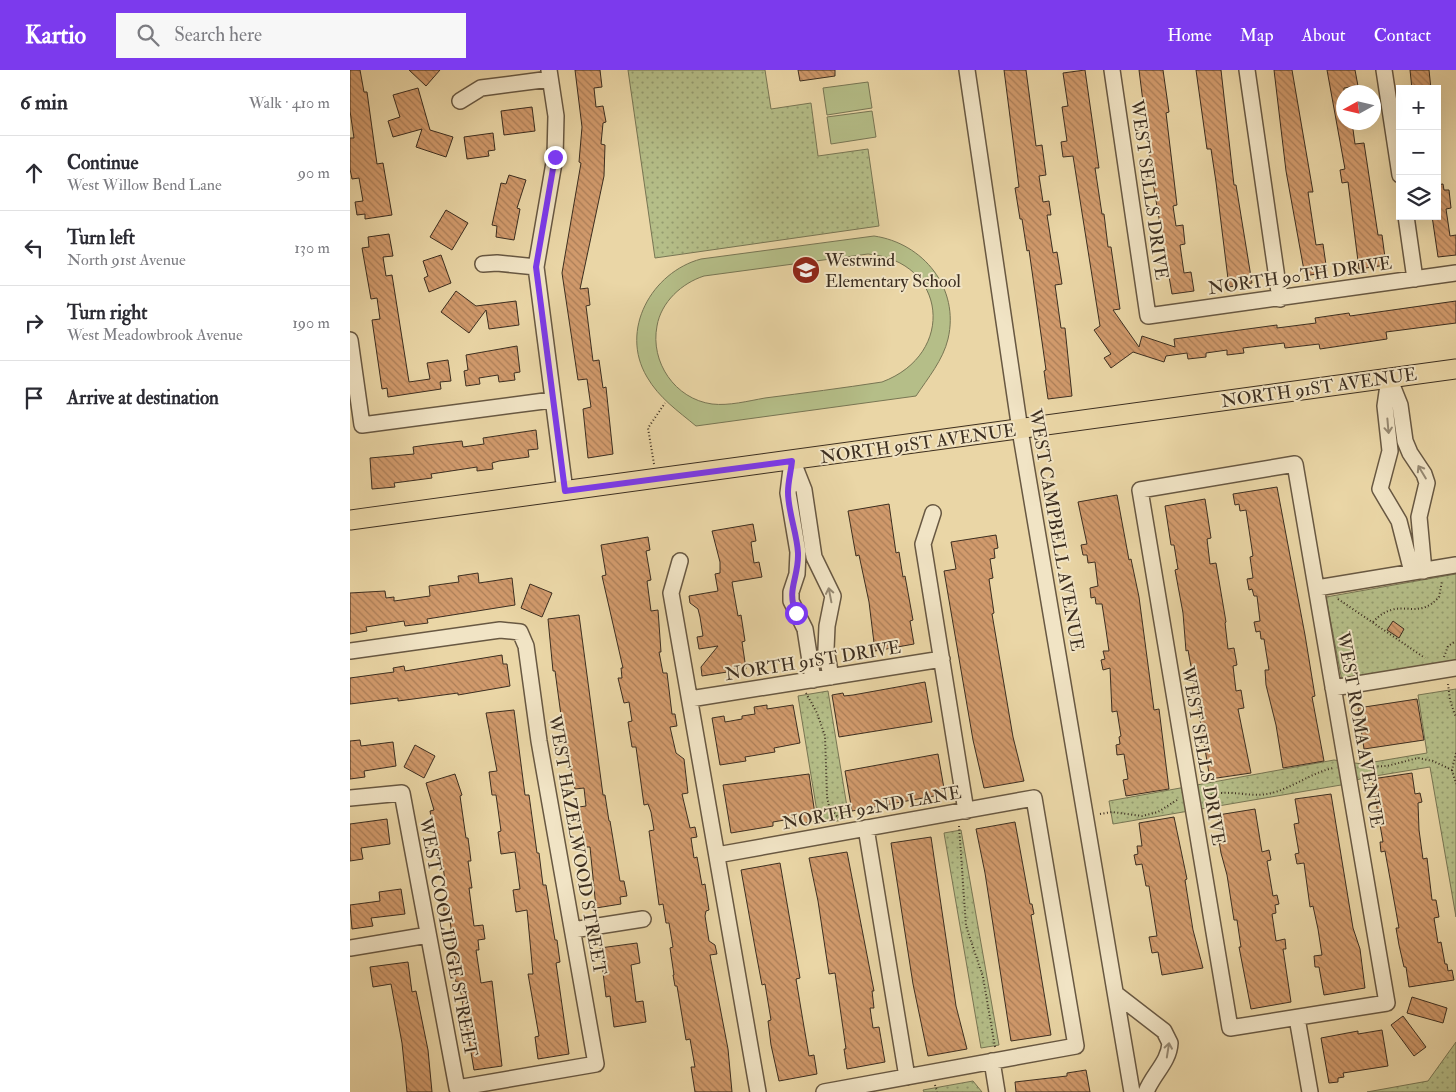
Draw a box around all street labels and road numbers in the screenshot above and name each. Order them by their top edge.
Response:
street label: WEST SELLS DRIVE [1125,98,1173,282]
street label: NORTH 90TH DRIVE [1207,252,1393,300]
street label: NORTH 91ST AVENUE [1220,363,1419,413]
street label: WEST CAMPBELL AVENUE [1023,406,1089,653]
street label: NORTH 91ST AVENUE [819,419,1018,469]
street label: WEST ROMA AVENUE [1331,629,1389,830]
street label: NORTH 91ST DRIVE [723,636,903,686]
street label: WEST SELLS DRIVE [1176,664,1230,847]
street label: WEST HAZELWOOD STREET [543,712,611,977]
street label: NORTH 92ND LANE [781,781,963,835]
street label: WEST COOLIDGE STREET [413,814,483,1059]

